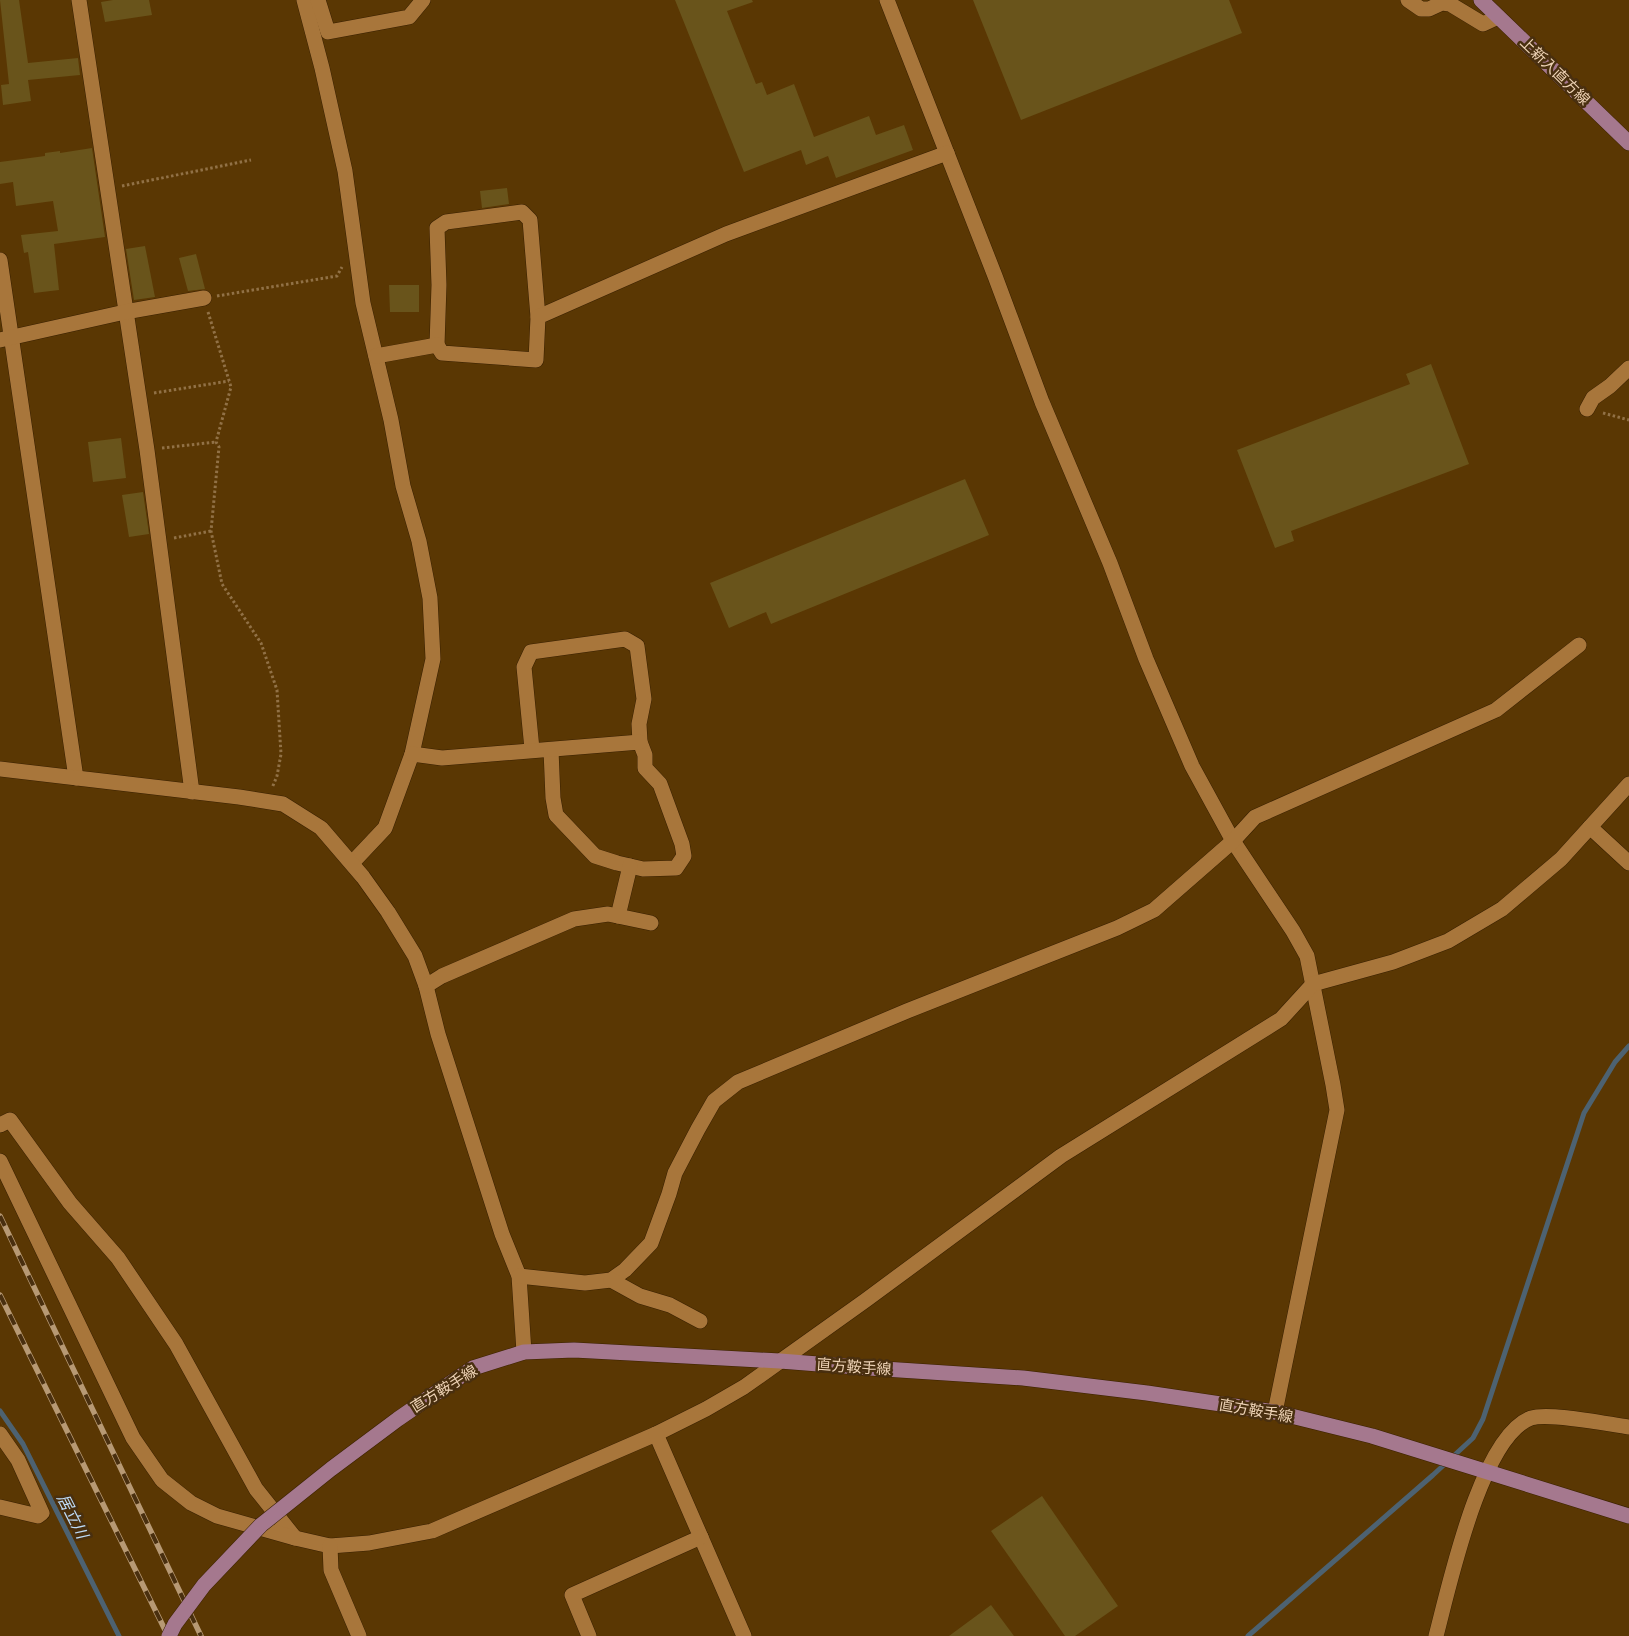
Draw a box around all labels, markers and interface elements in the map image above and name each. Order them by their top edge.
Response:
street label: 上新入直方線 [1516,33,1594,109]
street label: 直方鞍手線 [816,1355,892,1379]
street label: 直方鞍手線 [407,1361,481,1417]
street label: 直方鞍手線 [1217,1396,1295,1426]
water label: 居立川 [53,1491,93,1544]

